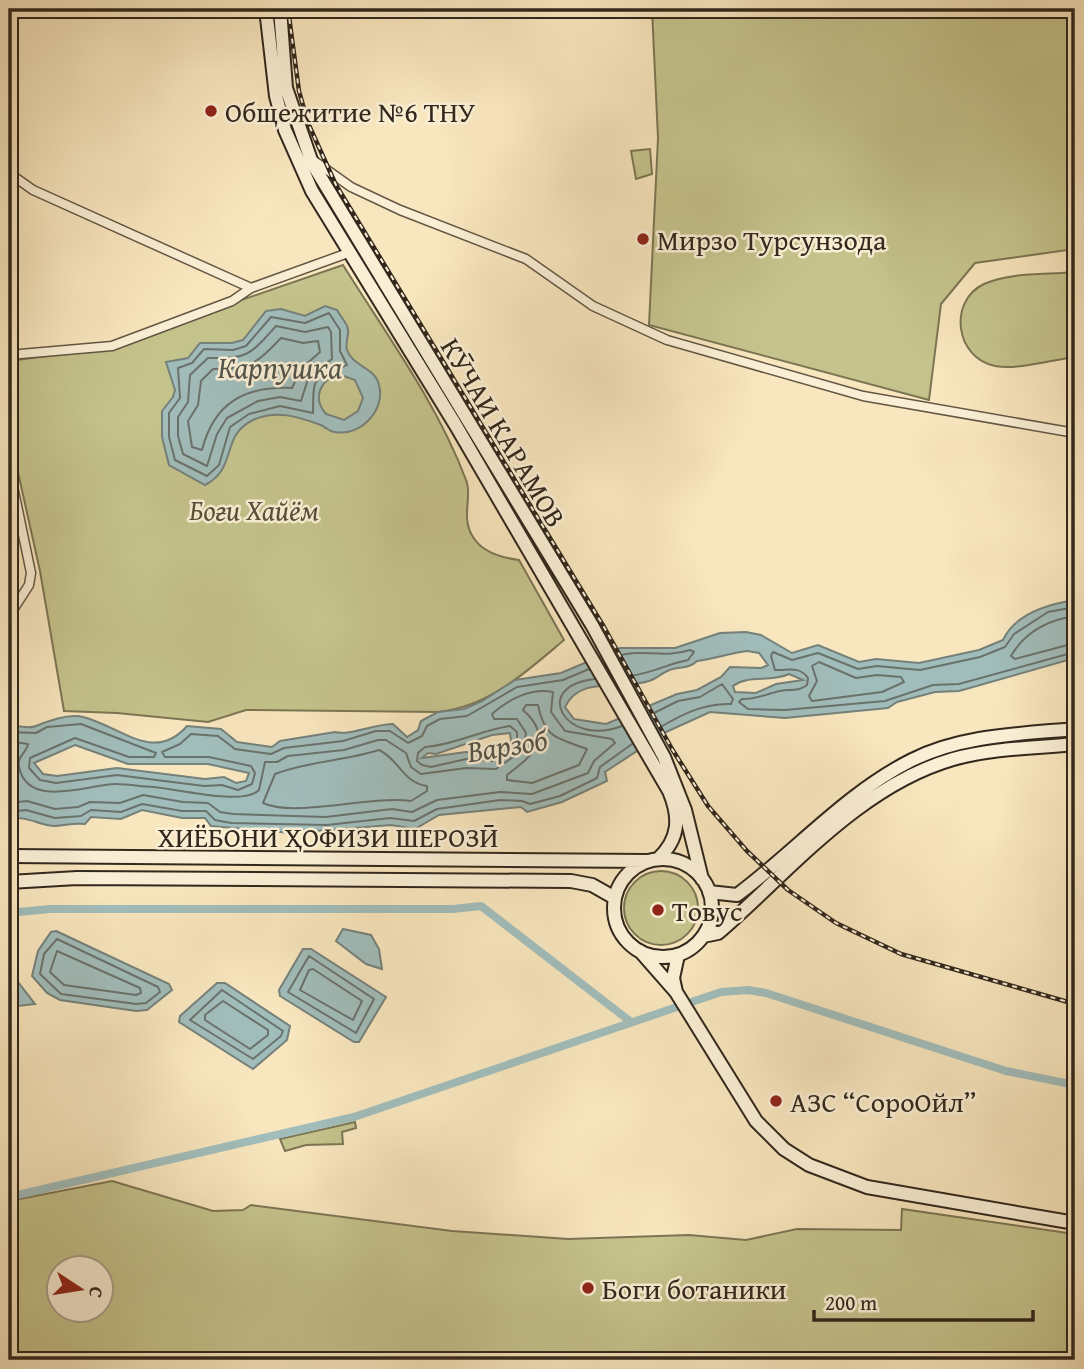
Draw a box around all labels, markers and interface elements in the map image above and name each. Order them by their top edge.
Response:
place label: Общежитие №6 ТНУ [225,91,476,132]
marker: Общежитие №6 ТНУ [203,103,219,119]
place label: Мирзо Турсунзода [657,219,887,260]
marker: Мирзо Турсунзода [635,231,651,247]
street label: КӮЧАИ КАРАМОВ [431,330,577,534]
water label: Карпушка [218,345,342,389]
park label: Боғи Хайём [189,489,319,530]
water label: Варзоб [463,717,551,773]
street label: ХИЁБОНИ ҲОФИЗИ ШЕРОЗӢ [158,816,498,857]
place label: Товус [672,890,742,931]
marker: Товус [650,902,666,918]
place label: АЗС “СороОйл” [790,1081,976,1122]
marker: АЗС “СороОйл” [768,1093,784,1109]
north arrow [46,1254,116,1324]
place label: Боги ботаники [602,1268,787,1309]
scale bar [814,1278,1033,1322]
marker: Боги ботаники [580,1280,596,1296]
text: С [82,1284,111,1301]
text: 200 m [825,1287,877,1318]

